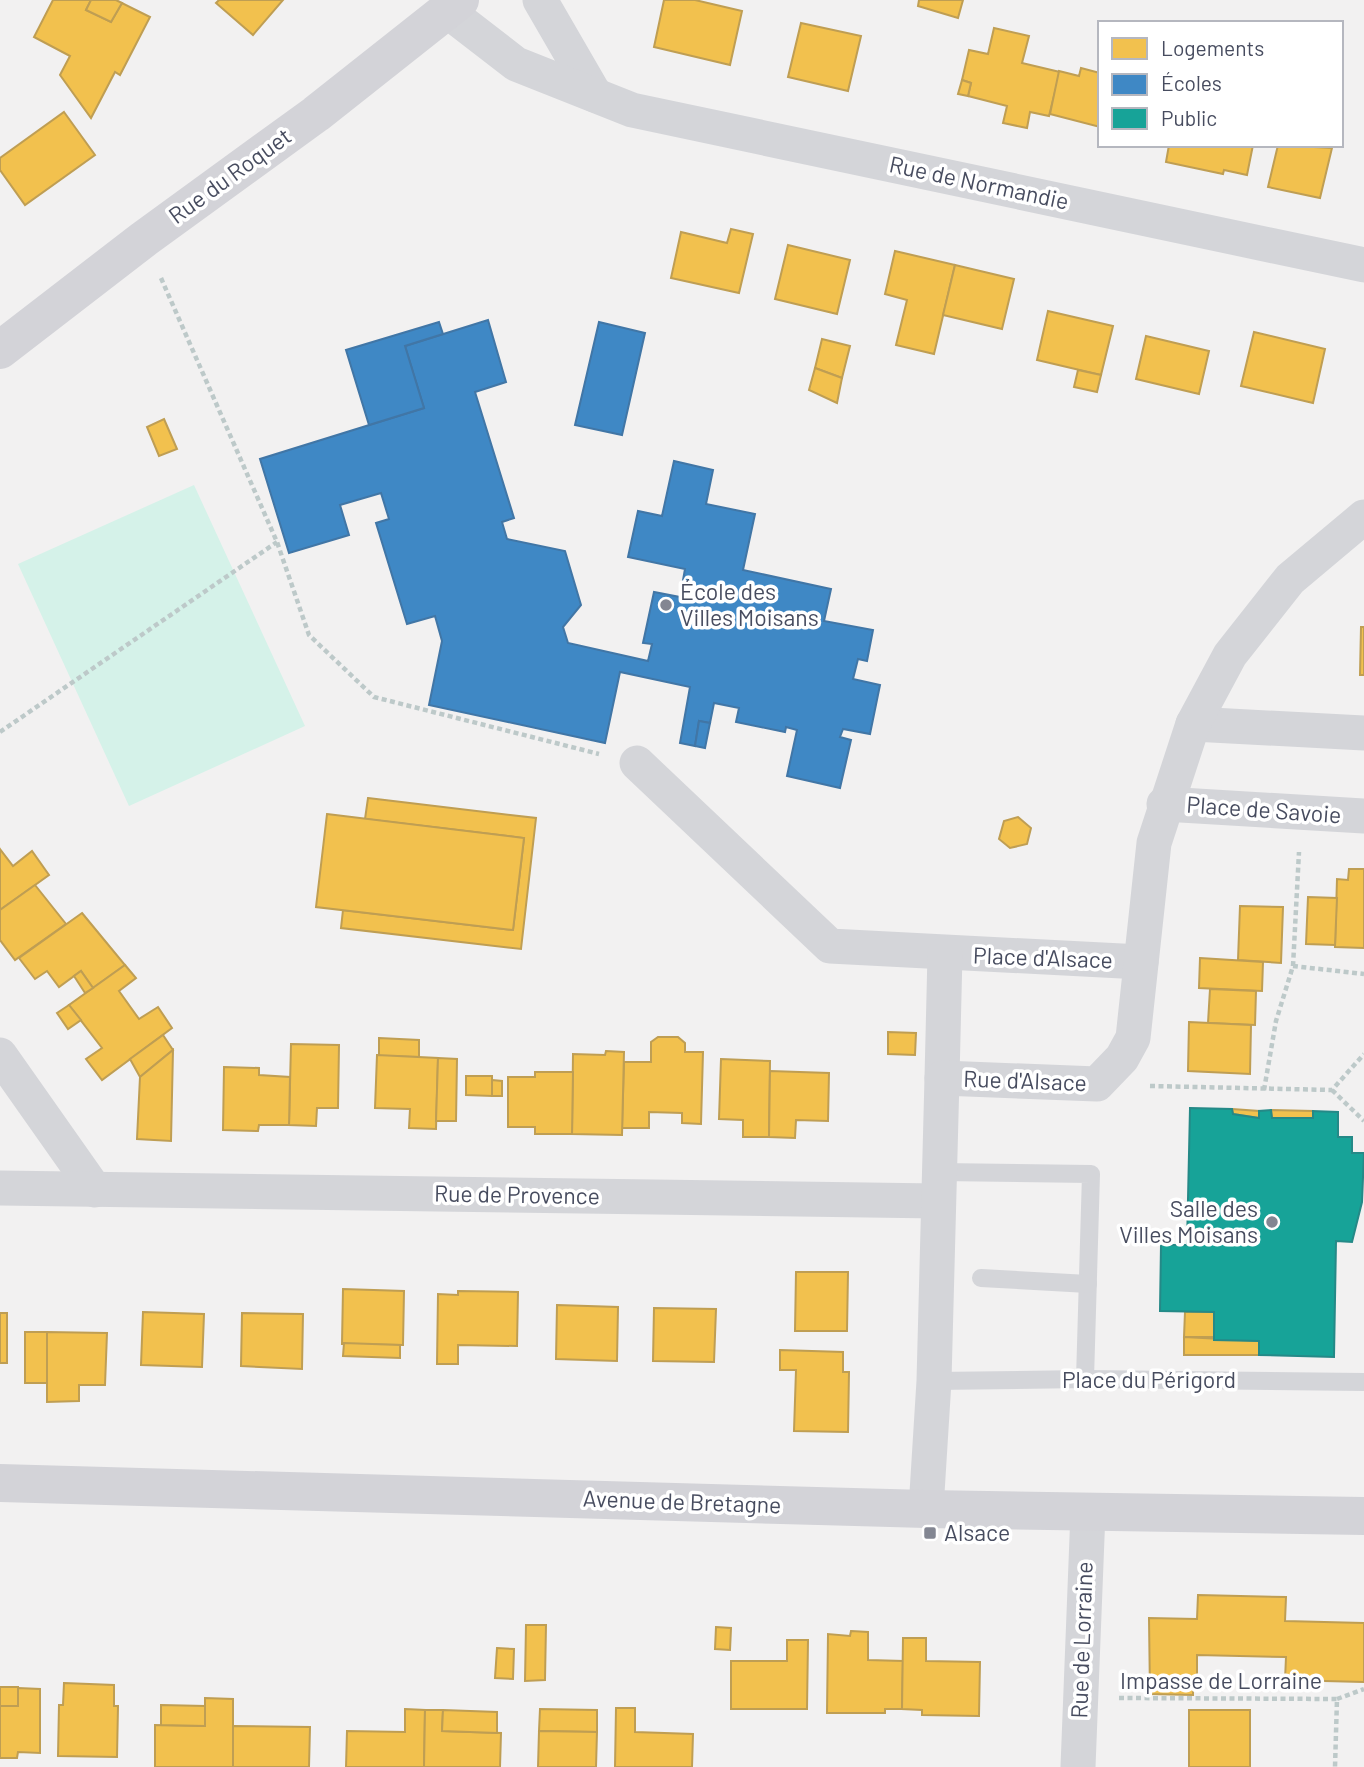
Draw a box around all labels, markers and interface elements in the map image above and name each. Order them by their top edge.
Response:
legend [1098,21,1343,147]
text: Logements [1161,35,1264,60]
text: Écoles [1161,70,1222,95]
text: Public [1161,105,1217,130]
street label: Rue du Roquet [163,121,296,229]
street label: Rue de Normandie [887,149,1072,215]
place label: École des Villes Moisans [680,577,819,631]
marker: École des Villes Moisans [658,597,674,613]
street label: Place de Savoie [1186,790,1342,828]
street label: Place d'Alsace [973,941,1113,973]
street label: Rue d'Alsace [963,1064,1087,1096]
street label: Rue de Provence [434,1179,600,1209]
place label: Salle des Villes Moisans [1119,1194,1258,1248]
marker: Salle des Villes Moisans [1264,1214,1280,1230]
street label: Place du Périgord [1062,1365,1236,1393]
street label: Avenue de Bretagne [582,1484,782,1518]
place label: Alsace [944,1518,1010,1546]
marker: Alsace [922,1525,938,1541]
street label: Rue de Lorraine [1064,1561,1098,1719]
street label: Impasse de Lorraine [1120,1666,1322,1694]

